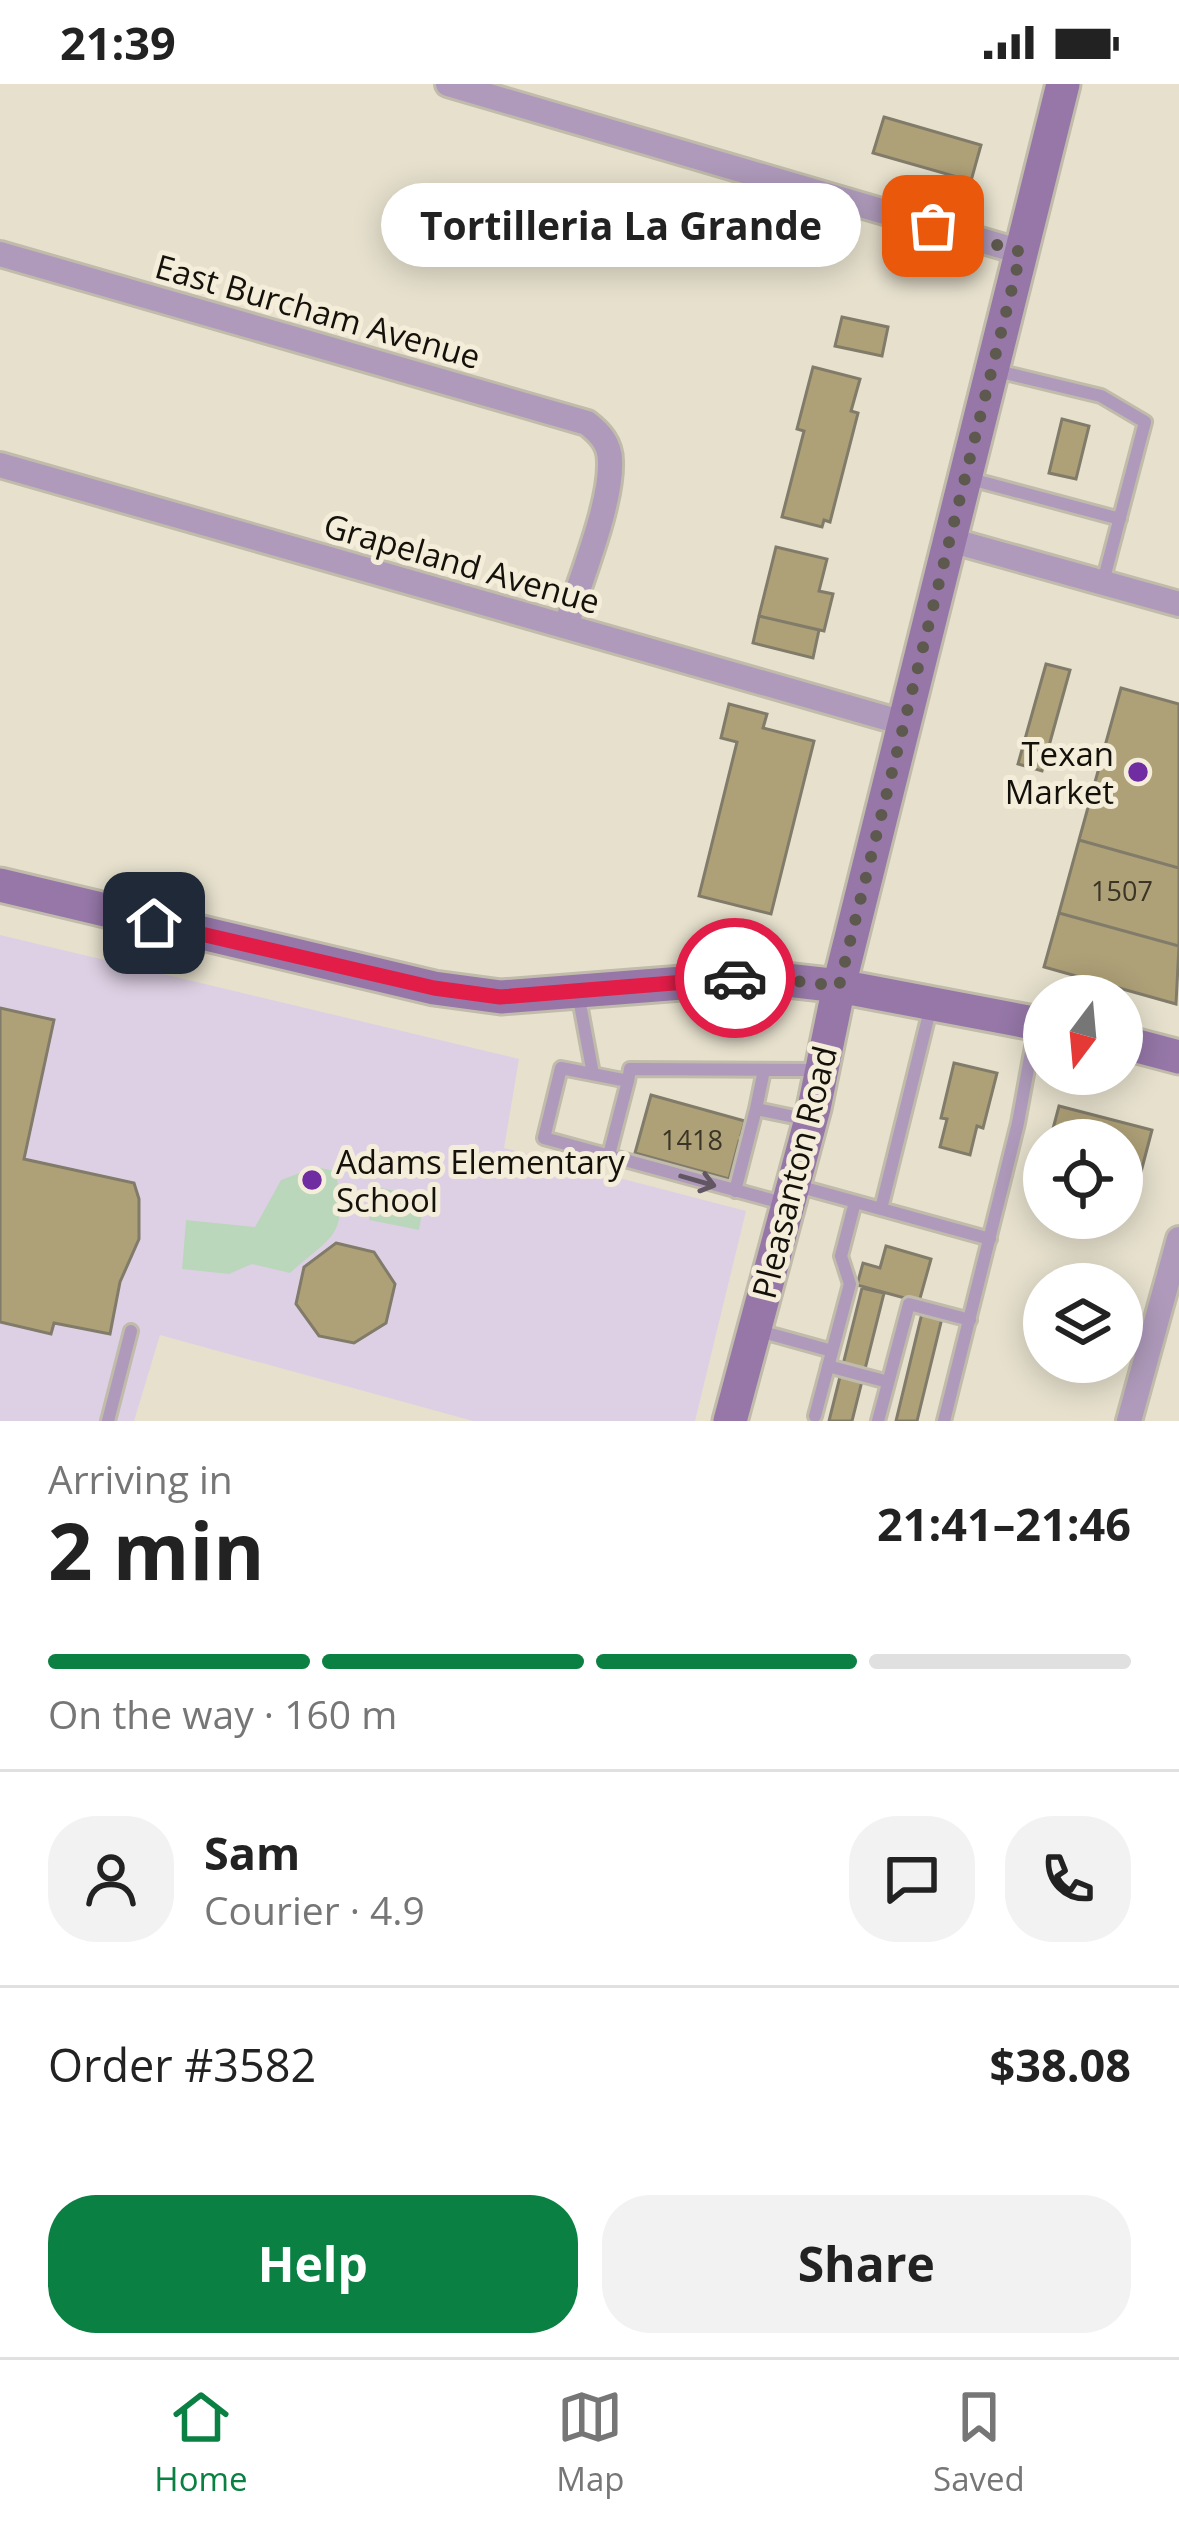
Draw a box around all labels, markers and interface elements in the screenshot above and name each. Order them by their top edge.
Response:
text: 21:39 [60,12,176,73]
pin [882,175,984,277]
callout: Tortilleria La Grande [381,184,861,268]
icon: bag [900,193,966,259]
text: Tortilleria La Grande [420,198,822,251]
street label: East Burcham Avenue [150,243,486,379]
street label: Grapeland Avenue [319,502,605,624]
place label: Texan Market [1005,731,1114,814]
marker: Texan Market [1125,759,1151,785]
pin [103,872,205,974]
house number: 1507 [1091,872,1153,909]
icon: home [121,890,187,956]
courier [675,918,795,1038]
icon: car [702,945,768,1011]
north arrow [1023,975,1143,1095]
map controls [1023,975,1143,1383]
street label: Pleasanton Road [741,1041,847,1303]
button: locate [1023,1119,1143,1239]
house number: 1418 [661,1121,723,1158]
place label: Adams Elementary School [336,1139,625,1222]
marker: Adams Elementary School [299,1167,325,1193]
one-way arrow [679,1171,717,1193]
button: layers [1023,1263,1143,1383]
text: Arriving in [48,1452,233,1505]
text: 21:41–21:46 [877,1493,1131,1554]
text: 2 min [48,1497,265,1603]
text: On the way · 160 m [48,1687,397,1740]
button: person [48,1816,174,1942]
button: chat [849,1816,975,1942]
button: phone [1005,1816,1131,1942]
text: Sam [204,1822,300,1883]
text: Courier · 4.9 [204,1883,425,1936]
text: Order #3582 [48,2034,316,2095]
text: $38.08 [990,2034,1131,2095]
button: Help [48,2195,578,2333]
button: Share [602,2195,1131,2333]
tab: Home [154,2384,248,2501]
tab: Map [556,2384,624,2501]
tab: Saved [933,2384,1025,2501]

